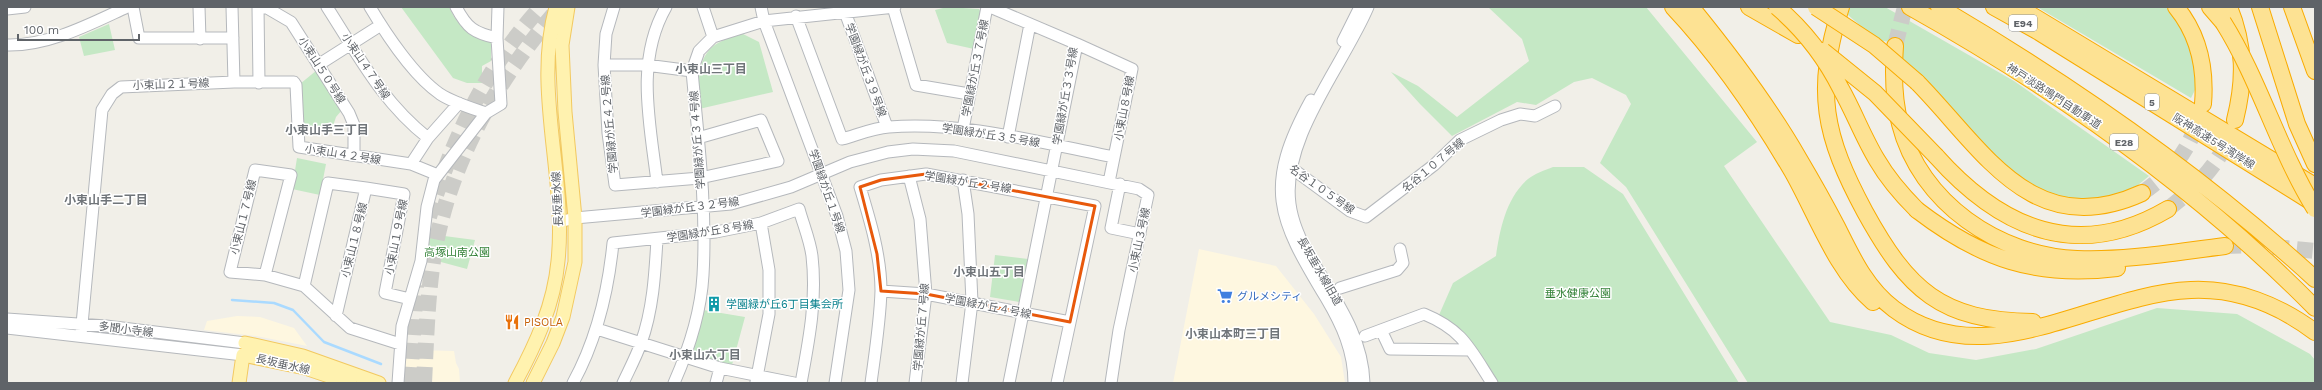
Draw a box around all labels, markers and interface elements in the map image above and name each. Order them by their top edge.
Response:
road number: E94 [2009,15,2037,31]
scale bar [18,16,139,42]
street label: 学園緑が丘３７号線 [960,18,991,118]
street label: 学園緑が丘３９号線 [842,21,889,119]
text: 100 m [24,23,59,37]
street label: 小束山４７号線 [339,31,393,102]
street label: 小束山５０号線 [295,34,348,106]
street label: 学園緑が丘３３号線 [1050,46,1080,146]
street label: 神戸淡路鳴門自動車道 [2004,61,2103,132]
district label: 小束山三丁目 [675,62,747,76]
street label: 学園緑が丘４２号線 [599,74,620,174]
street label: 小束山８号線 [1112,74,1137,142]
street label: 小束山２１号線 [132,77,210,92]
street label: 学園緑が丘３４号線 [688,90,707,190]
road number: 5 [2145,94,2159,110]
street label: 阪神高速5号湾岸線 [2170,111,2257,172]
street label: 学園緑が丘３５号線 [941,121,1041,150]
district label: 小束山手三丁目 [285,123,369,137]
road number: E28 [2110,134,2138,150]
street label: 名谷１０７号線 [1400,136,1467,195]
street label: 小束山４２号線 [304,142,382,167]
street label: 学園緑が丘１号線 [806,147,847,235]
street label: 名谷１０５号線 [1286,162,1357,217]
street label: 学園緑が丘２号線 [923,169,1012,196]
street label: 長坂垂水線 [550,171,565,227]
street label: 小束山１７号線 [228,178,259,256]
district label: 小束山手二丁目 [64,193,148,207]
street label: 学園緑が丘３２号線 [640,195,740,220]
street label: 小束山１９号線 [383,198,410,276]
street label: 小束山１８号線 [339,201,370,279]
street label: 小束山３号線 [1126,206,1153,274]
street label: 学園緑が丘８号線 [666,218,755,245]
street label: 長坂垂水線旧道 [1295,235,1344,308]
park label: 高塚山南公園 [424,246,490,259]
district label: 小束山五丁目 [953,265,1025,279]
street label: 学園緑が丘７号線 [911,283,932,371]
supermarket icon: グルメシティ [1216,287,1234,305]
park label: 垂水健康公園 [1545,287,1611,300]
place label: グルメシティ [1237,290,1302,303]
street label: 学園緑が丘４号線 [943,292,1032,321]
building icon: 学園緑が丘6丁目集会所 [705,295,723,313]
place label: 学園緑が丘6丁目集会所 [726,298,844,311]
restaurant icon: PISOLA [503,313,521,331]
place label: PISOLA [524,316,563,329]
street label: 多聞小寺線 [98,320,154,339]
district label: 小束山本町三丁目 [1185,327,1281,341]
district label: 小束山六丁目 [669,348,741,362]
street label: 長坂垂水線 [255,352,311,377]

